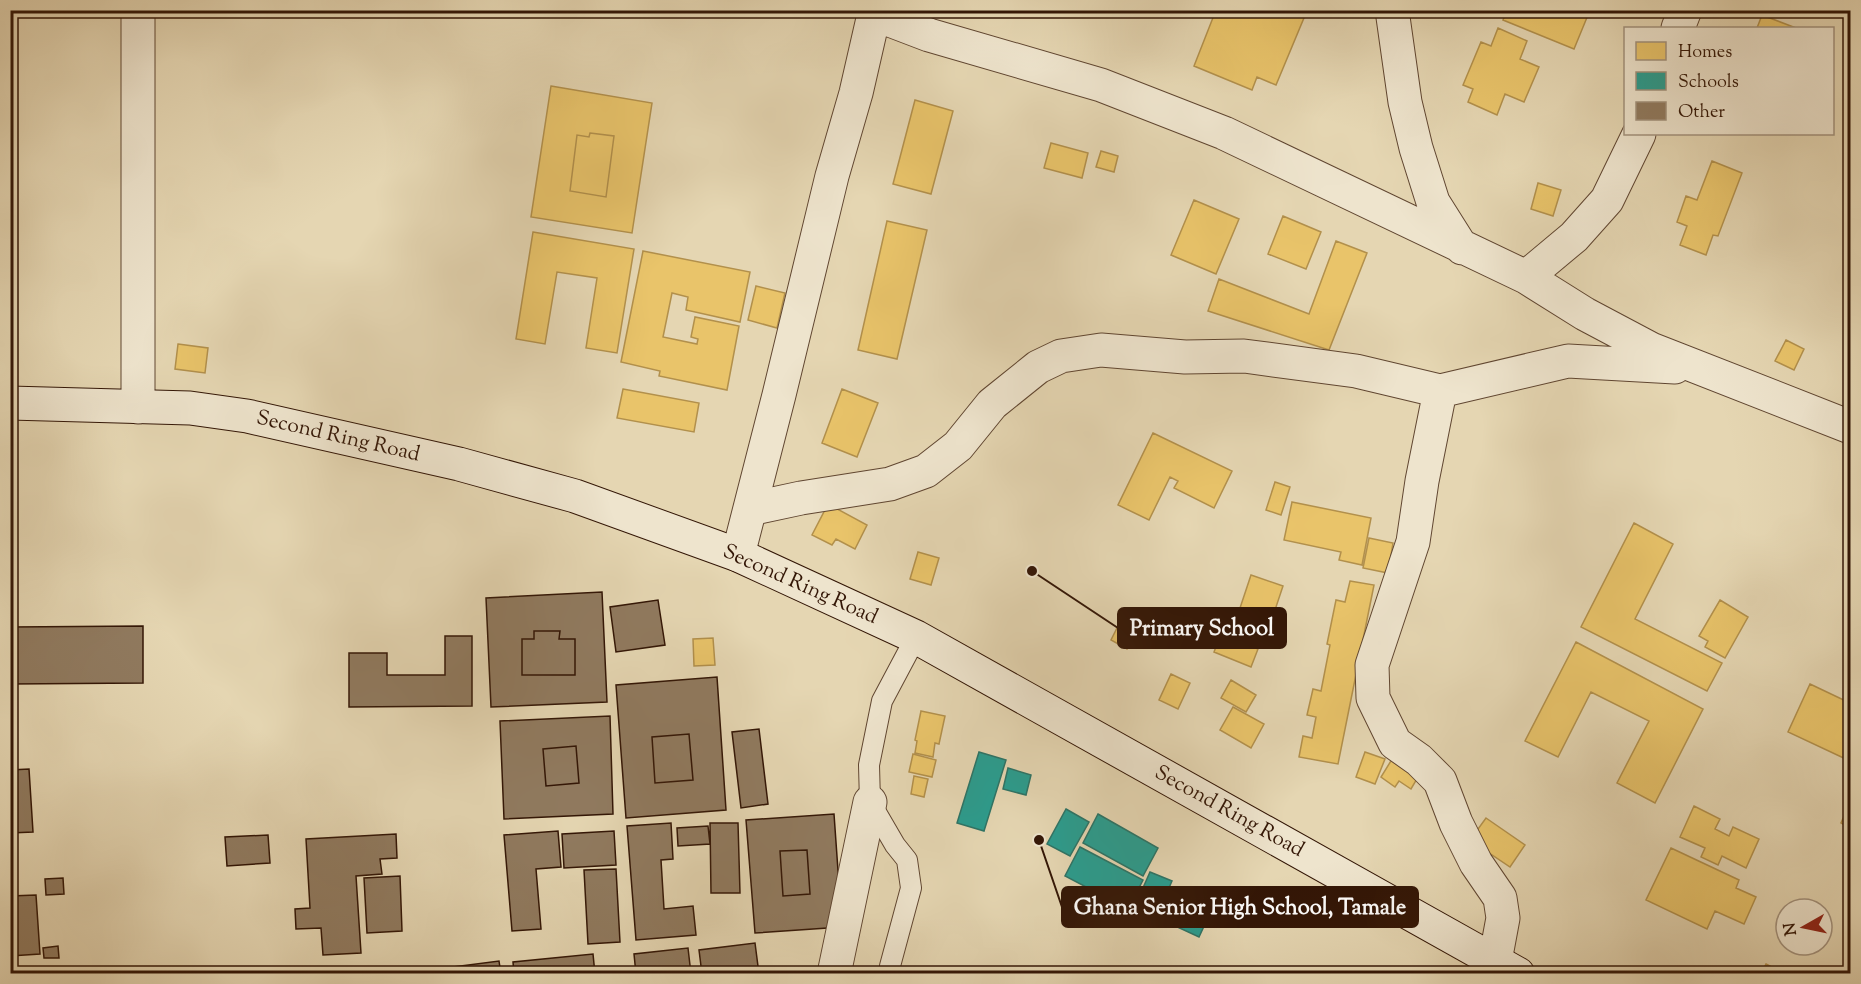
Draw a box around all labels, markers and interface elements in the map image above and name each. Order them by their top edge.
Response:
legend [1624,27,1834,135]
text: Homes [1678,40,1732,66]
text: Schools [1678,70,1739,96]
text: Other [1678,100,1725,126]
street label: Second Ring Road [253,404,423,470]
street label: Second Ring Road [718,537,882,633]
callout: Primary School [1118,608,1286,648]
text: Primary School [1130,614,1275,646]
street label: Second Ring Road [1149,758,1309,866]
callout: Ghana Senior High School, Tamale [1062,887,1418,927]
text: Ghana Senior High School, Tamale [1074,893,1406,925]
north arrow [1774,897,1834,957]
text: N [1779,921,1804,937]

